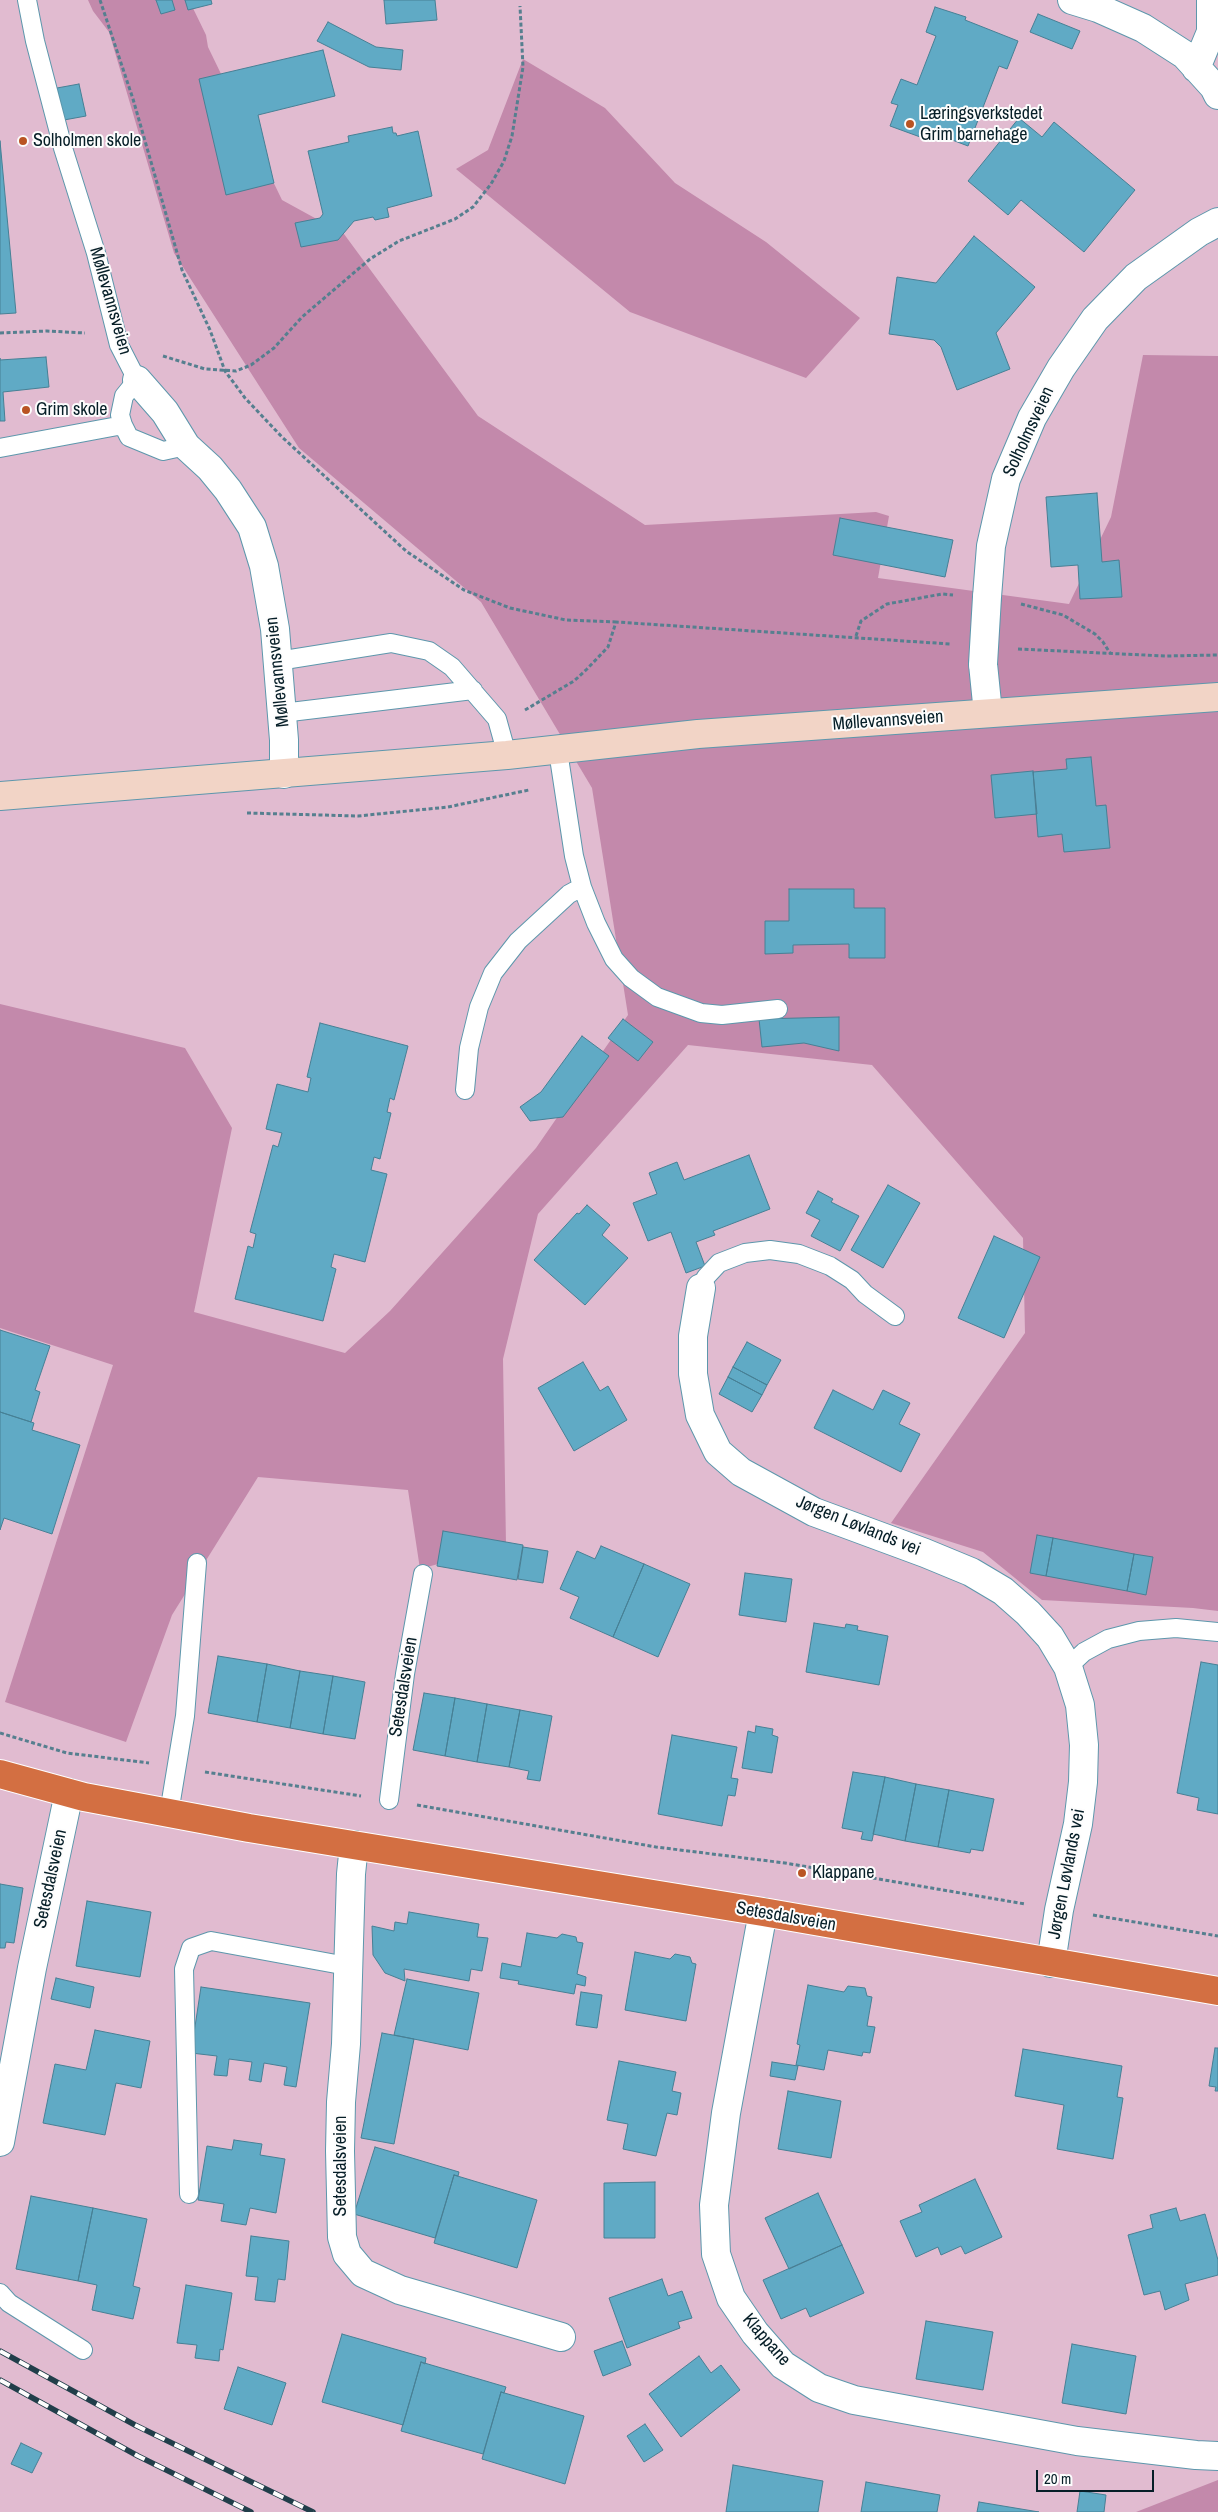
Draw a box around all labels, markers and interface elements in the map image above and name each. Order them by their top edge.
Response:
place label: Læringsverkstedet Grim barnehage [920,103,1042,146]
marker: Læringsverkstedet Grim barnehage [904,118,916,130]
place label: Solholmen skole [33,130,141,152]
marker: Solholmen skole [17,135,29,147]
street label: Møllevannsveien [84,245,136,357]
street label: Solholmsveien [999,384,1059,480]
place label: Grim skole [36,399,107,421]
marker: Grim skole [20,404,32,416]
street label: Møllevannsveien [261,616,295,728]
street label: Møllevannsveien [832,706,944,736]
street label: Jørgen Løvlands vei [793,1491,923,1561]
street label: Setesdalsveien [385,1635,423,1739]
street label: Jørgen Løvlands vei [1044,1807,1090,1941]
street label: Setesdalsveien [30,1827,72,1931]
place label: Klappane [812,1862,874,1884]
marker: Klappane [796,1867,808,1879]
street label: Setesdalsveien [734,1898,838,1936]
street label: Setesdalsveien [330,2116,352,2216]
street label: Klappane [737,2309,795,2371]
scale bar [1038,2460,1156,2492]
text: 20 m [1044,2468,1071,2489]

